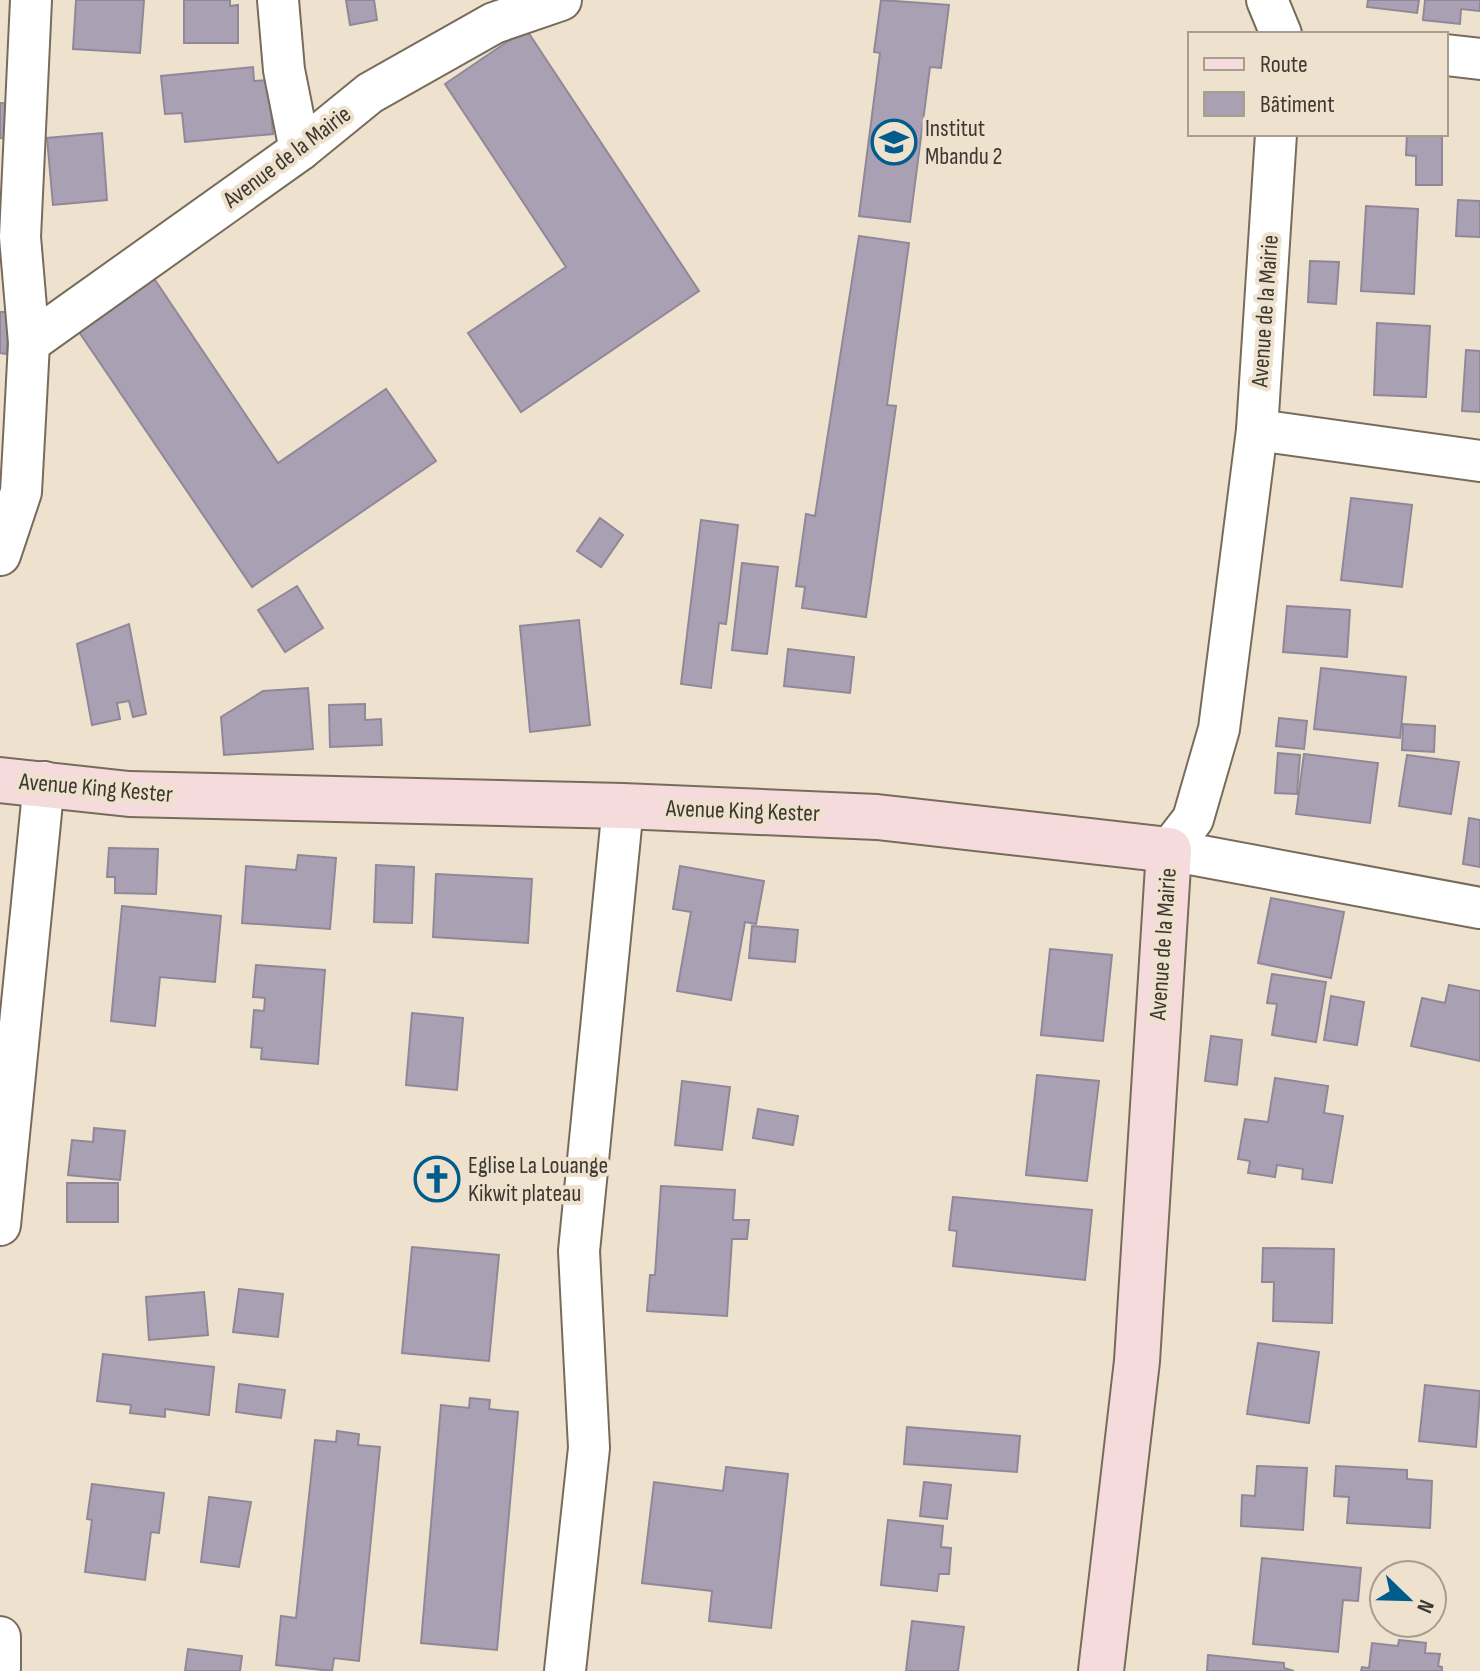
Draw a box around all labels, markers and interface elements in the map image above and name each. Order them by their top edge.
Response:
legend [1188,32,1448,136]
text: Route [1260,50,1308,79]
text: Bâtiment [1260,90,1335,119]
street label: Avenue de la Mairie [217,100,357,215]
place label: Institut Mbandu 2 [925,114,1002,171]
school or university icon: Institut Mbandu 2 [870,118,918,166]
street label: Avenue de la Mairie [1245,234,1285,389]
street label: Avenue King Kester [17,767,174,809]
street label: Avenue King Kester [665,794,821,828]
street label: Avenue de la Mairie [1143,867,1183,1022]
place label: Eglise La Louange Kikwit plateau [468,1151,608,1208]
church icon: Eglise La Louange Kikwit plateau [413,1155,461,1203]
north arrow [1368,1559,1448,1639]
text: N [1410,1596,1440,1617]

